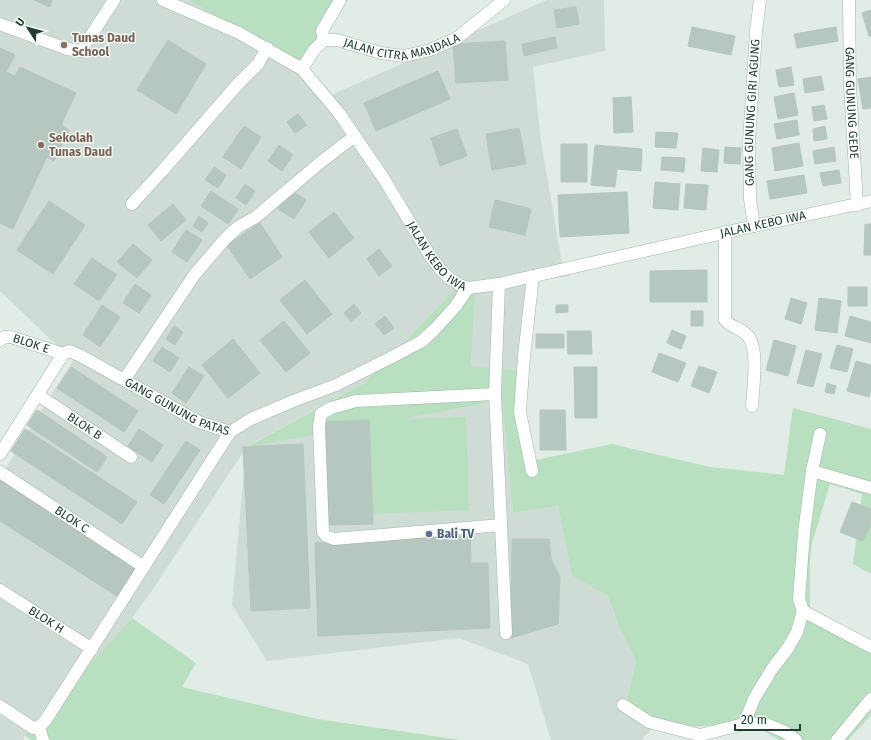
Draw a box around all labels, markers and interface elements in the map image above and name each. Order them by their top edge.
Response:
north arrow [8,8,48,48]
text: U [13,16,28,29]
place label: Tunas Daud School [72,31,135,59]
street label: JALAN CITRA MANDALA [342,31,462,64]
street label: GANG GUNUNG GIRI AGUNG [742,38,762,186]
marker: Tunas Daud School [59,40,69,50]
street label: GANG GUNUNG GEDE [843,47,861,159]
place label: Sekolah Tunas Daud [49,131,112,159]
marker: Sekolah Tunas Daud [36,140,46,150]
street label: JALAN KEBO IWA [719,208,807,241]
street label: JALAN KEBO IWA [404,219,468,294]
street label: BLOK E [11,331,51,356]
street label: GANG GUNUNG PATAS [122,375,232,439]
street label: BLOK B [65,410,105,443]
street label: BLOK C [52,503,92,536]
place label: Bali TV [437,527,475,541]
marker: Bali TV [424,529,434,539]
street label: BLOK H [26,603,67,636]
scale bar [735,706,800,732]
text: 20 m [741,713,767,727]

